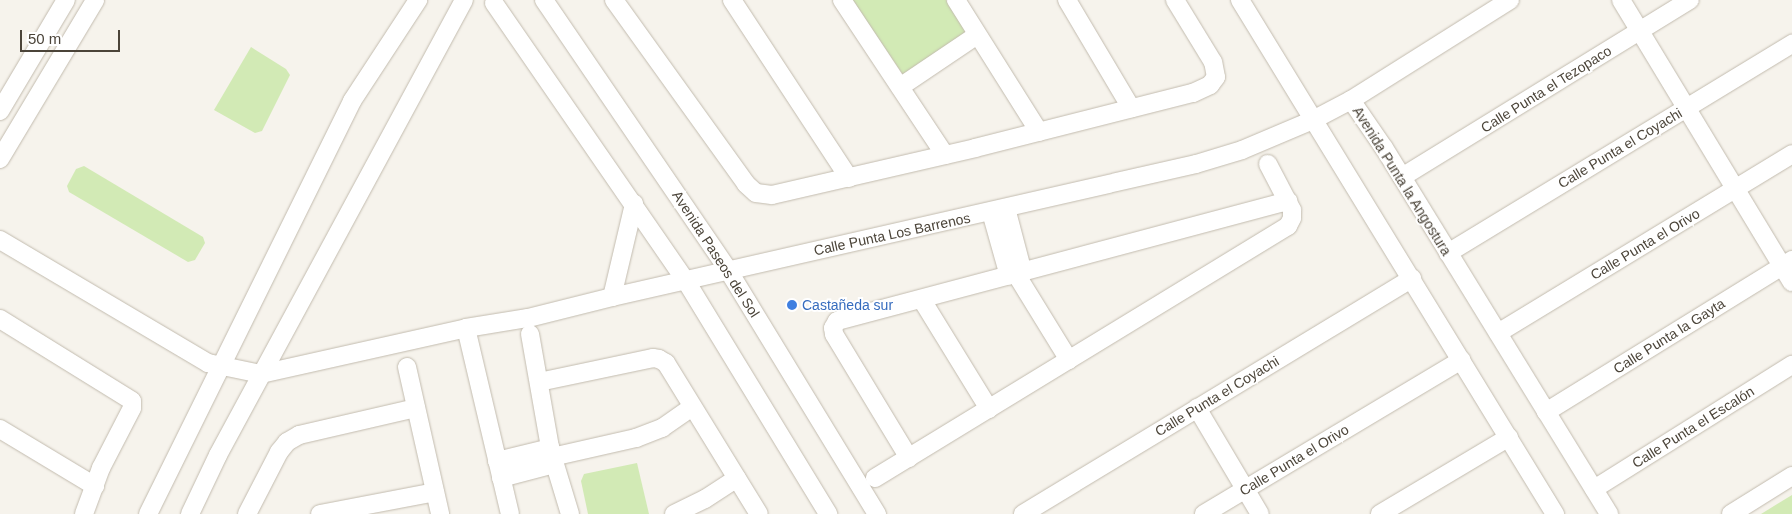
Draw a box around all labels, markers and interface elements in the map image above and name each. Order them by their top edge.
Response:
scale bar [22,20,122,52]
text: 50 m [28,30,61,47]
street label: Calle Punta el Tezopaco [1478,42,1614,136]
street label: Avenida Punta la Angostura [1349,103,1455,259]
street label: Calle Punta el Coyachi [1555,104,1685,192]
street label: Avenida Paseos del Sol [669,188,763,320]
street label: Calle Punta el Orivo [1587,205,1703,283]
street label: Calle Punta Los Barrenos [812,209,972,259]
street label: Calle Punta la Gayta [1610,295,1728,377]
place label: Castañeda sur [802,297,893,313]
marker: Castañeda sur [786,299,798,311]
street label: Calle Punta el Coyachi [1152,352,1282,440]
street label: Calle Punta el Escalón [1629,383,1757,471]
street label: Calle Punta el Orivo [1236,421,1352,499]

